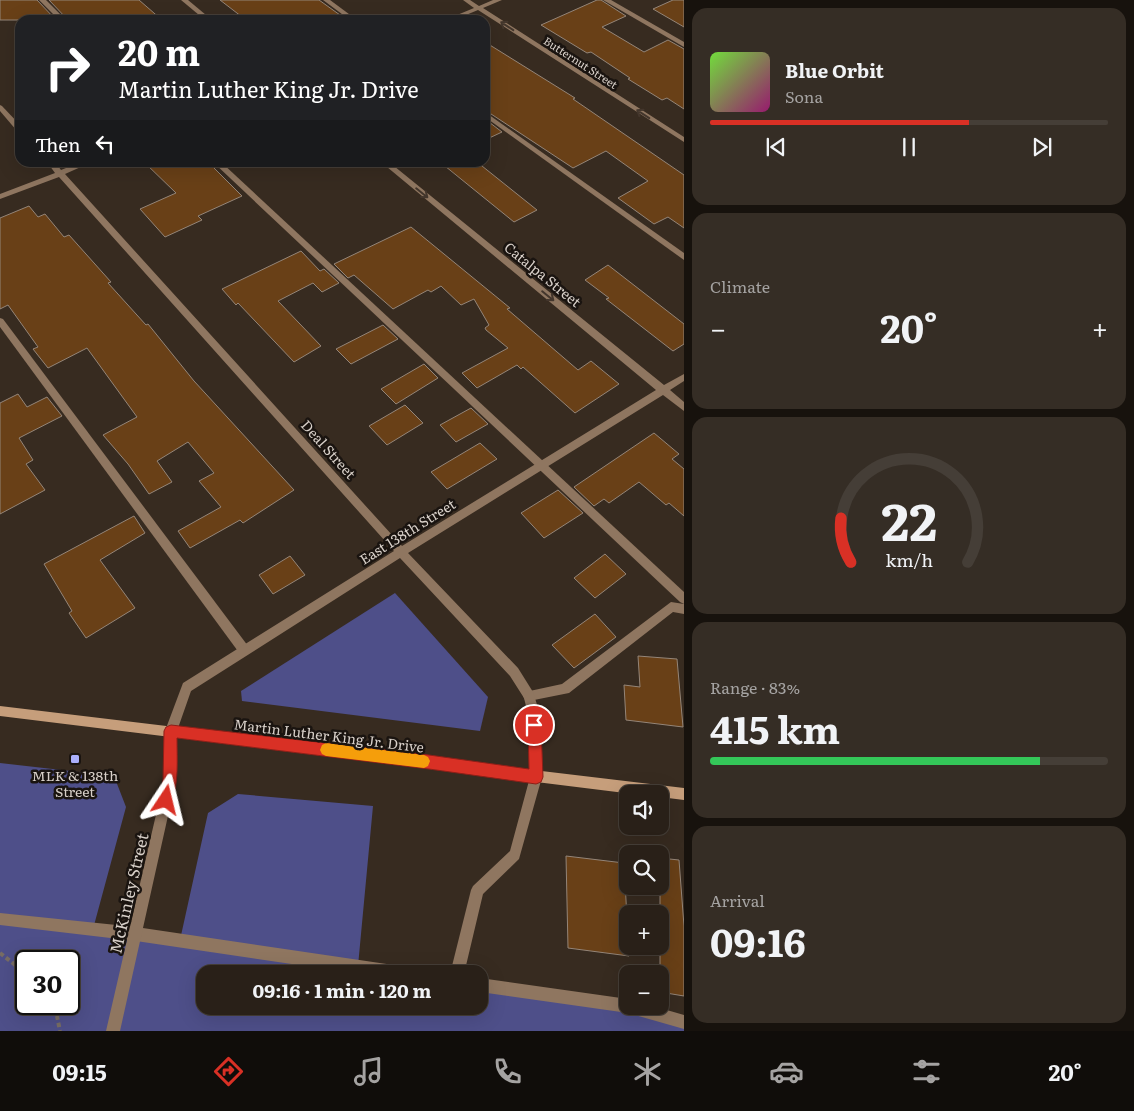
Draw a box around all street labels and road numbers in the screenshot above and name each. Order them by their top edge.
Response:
street label: Butternut Street [541,32,622,92]
street label: Catalpa Street [500,237,586,311]
street label: Deal Street [297,415,361,483]
street label: East 138th Street [355,493,459,569]
street label: Martin Luther King Jr. Drive [233,713,425,757]
street label: McKinley Street [102,830,154,956]

